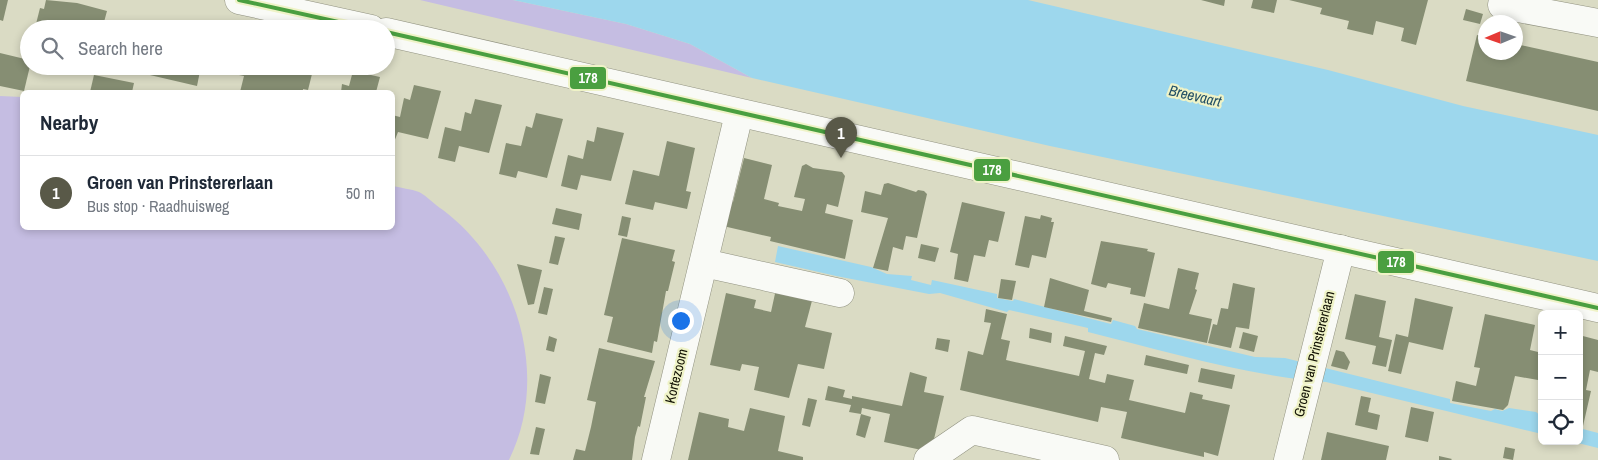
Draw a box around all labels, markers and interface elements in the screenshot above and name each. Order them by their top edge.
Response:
north arrow [1478,15,1523,60]
search box [20,20,395,75]
icon: search [38,34,66,62]
text: Search here [78,35,163,61]
line badge: 178 [569,66,607,90]
text: 178 [578,69,598,87]
water label: Breevaart [1167,79,1224,112]
text: Nearby [40,108,98,137]
pin: 1 [825,117,857,158]
line badge: 178 [973,158,1011,182]
text: 178 [982,161,1002,179]
text: Groen van Prinstererlaan [87,169,273,195]
text: 1 [52,182,60,204]
text: 50 m [346,182,375,204]
text: Bus stop · Raadhuisweg [87,195,229,217]
line badge: 178 [1377,250,1415,274]
text: 178 [1386,253,1406,271]
street label: Groen van Prinstererlaan [1290,289,1338,419]
your location [668,308,694,334]
map controls [1538,310,1583,445]
button: + [1538,310,1583,355]
street label: Kortezoom [661,347,691,405]
button: − [1538,355,1583,400]
button: locate [1538,400,1583,445]

